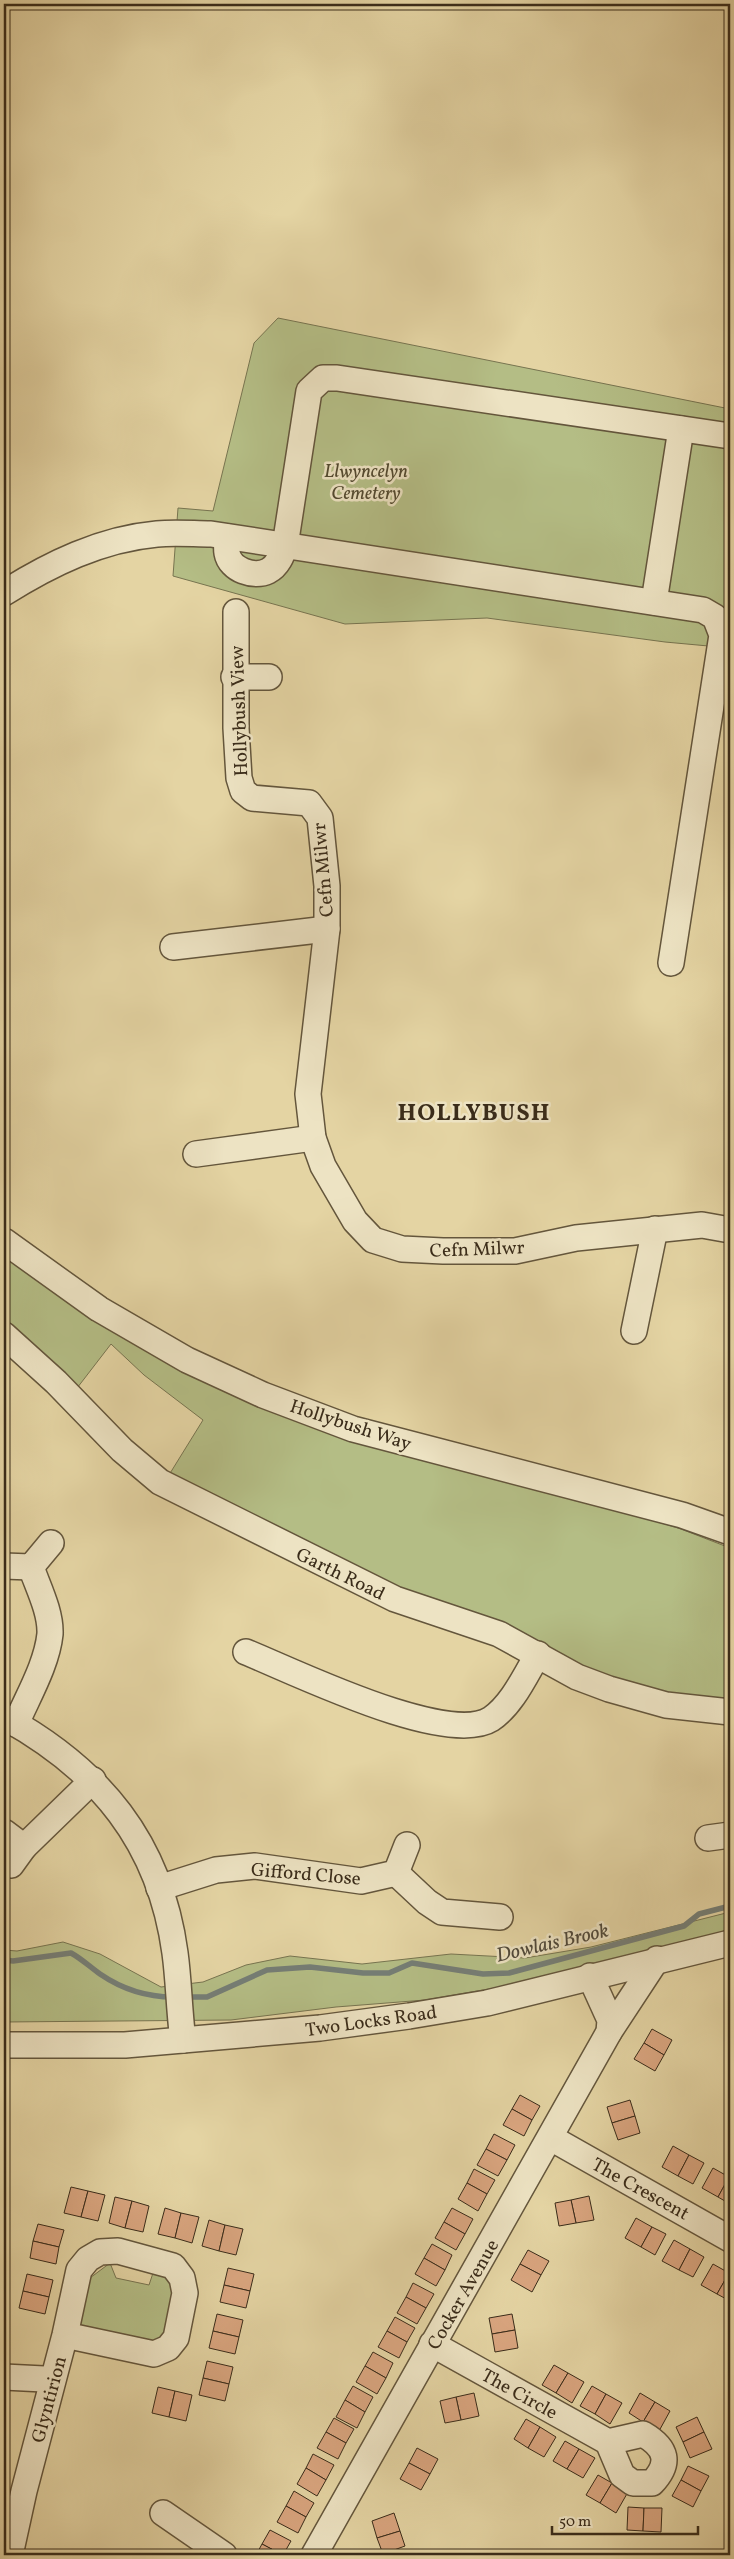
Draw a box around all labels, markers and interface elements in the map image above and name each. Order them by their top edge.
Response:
park label: Llwyncelyn Cemetery [324,459,408,507]
street label: Hollybush View [225,645,255,777]
street label: Cefn Milwr [307,821,341,918]
district label: HOLLYBUSH [398,1097,550,1131]
street label: Cefn Milwr [429,1235,525,1265]
street label: Hollybush Way [286,1394,415,1458]
street label: Garth Road [291,1542,389,1608]
street label: Gifford Close [250,1857,362,1893]
water label: Dowlais Brook [493,1917,611,1970]
street label: Two Locks Road [304,2000,439,2044]
street label: The Crescent [587,2152,694,2227]
street label: Cocker Avenue [422,2235,506,2355]
street label: Glyntirion [26,2353,74,2446]
street label: The Circle [476,2363,562,2426]
scale bar [552,2504,698,2536]
text: 50 m [559,2512,591,2533]

